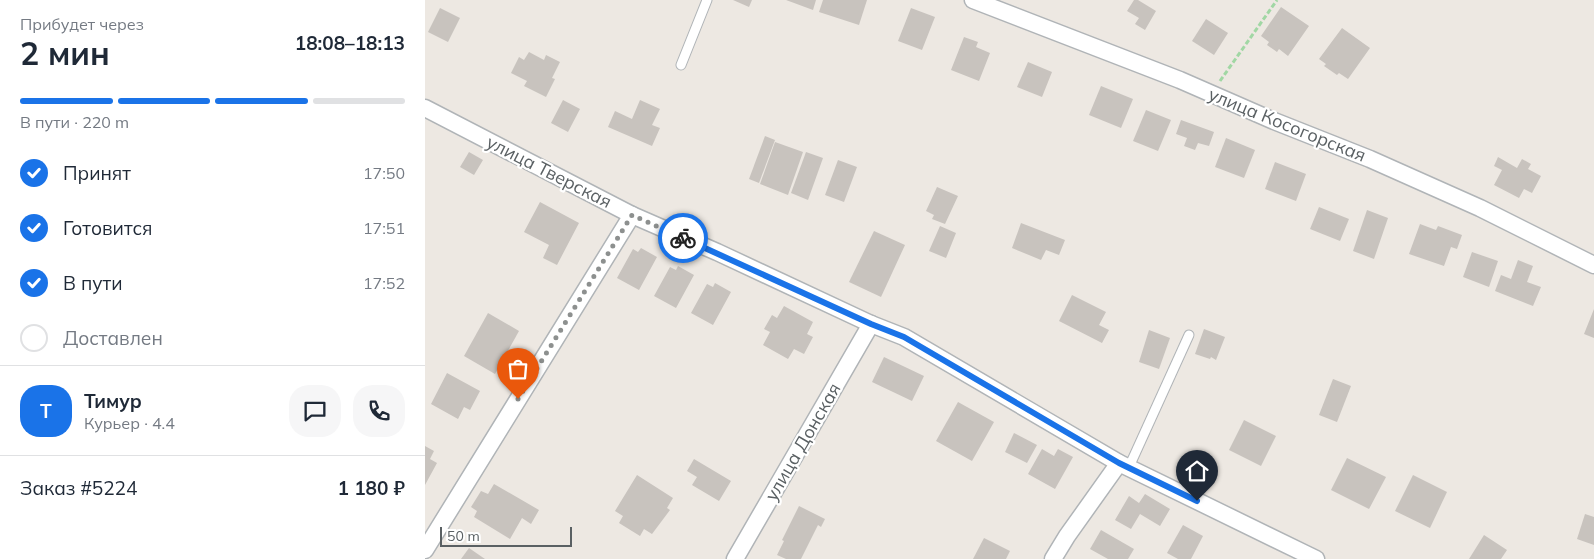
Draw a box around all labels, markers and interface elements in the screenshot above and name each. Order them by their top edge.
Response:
text: Прибудет через [20,14,144,34]
text: 18:08–18:13 [295,31,405,55]
text: 2 мин [20,33,110,73]
street label: улица Косогорская [1205,82,1369,167]
text: В пути · 220 m [20,112,129,132]
street label: улица Тверская [483,130,616,213]
icon: check [20,159,48,187]
text: Принят [63,161,131,185]
text: 17:50 [363,163,405,183]
courier [658,213,708,263]
icon: check [20,214,48,242]
text: Готовится [63,216,153,240]
text: 17:51 [363,218,405,238]
icon: bike [669,224,697,252]
icon: check [20,269,48,297]
text: В пути [63,271,122,295]
text: 17:52 [363,273,405,293]
text: Доставлен [63,326,163,350]
pin [497,348,539,399]
icon: bag [504,355,532,383]
street label: улица Донская [759,379,846,505]
button: chat [289,385,341,437]
button: phone [353,385,405,437]
text: Тимур [84,389,142,413]
text: Т [40,399,52,423]
text: Курьер · 4.4 [84,413,175,433]
pin [1176,450,1218,501]
icon: home [1183,457,1211,485]
text: Заказ #5224 [20,476,137,500]
text: 1 180 ₽ [338,476,405,500]
scale bar [440,524,573,547]
text: 50 m [447,527,480,545]

